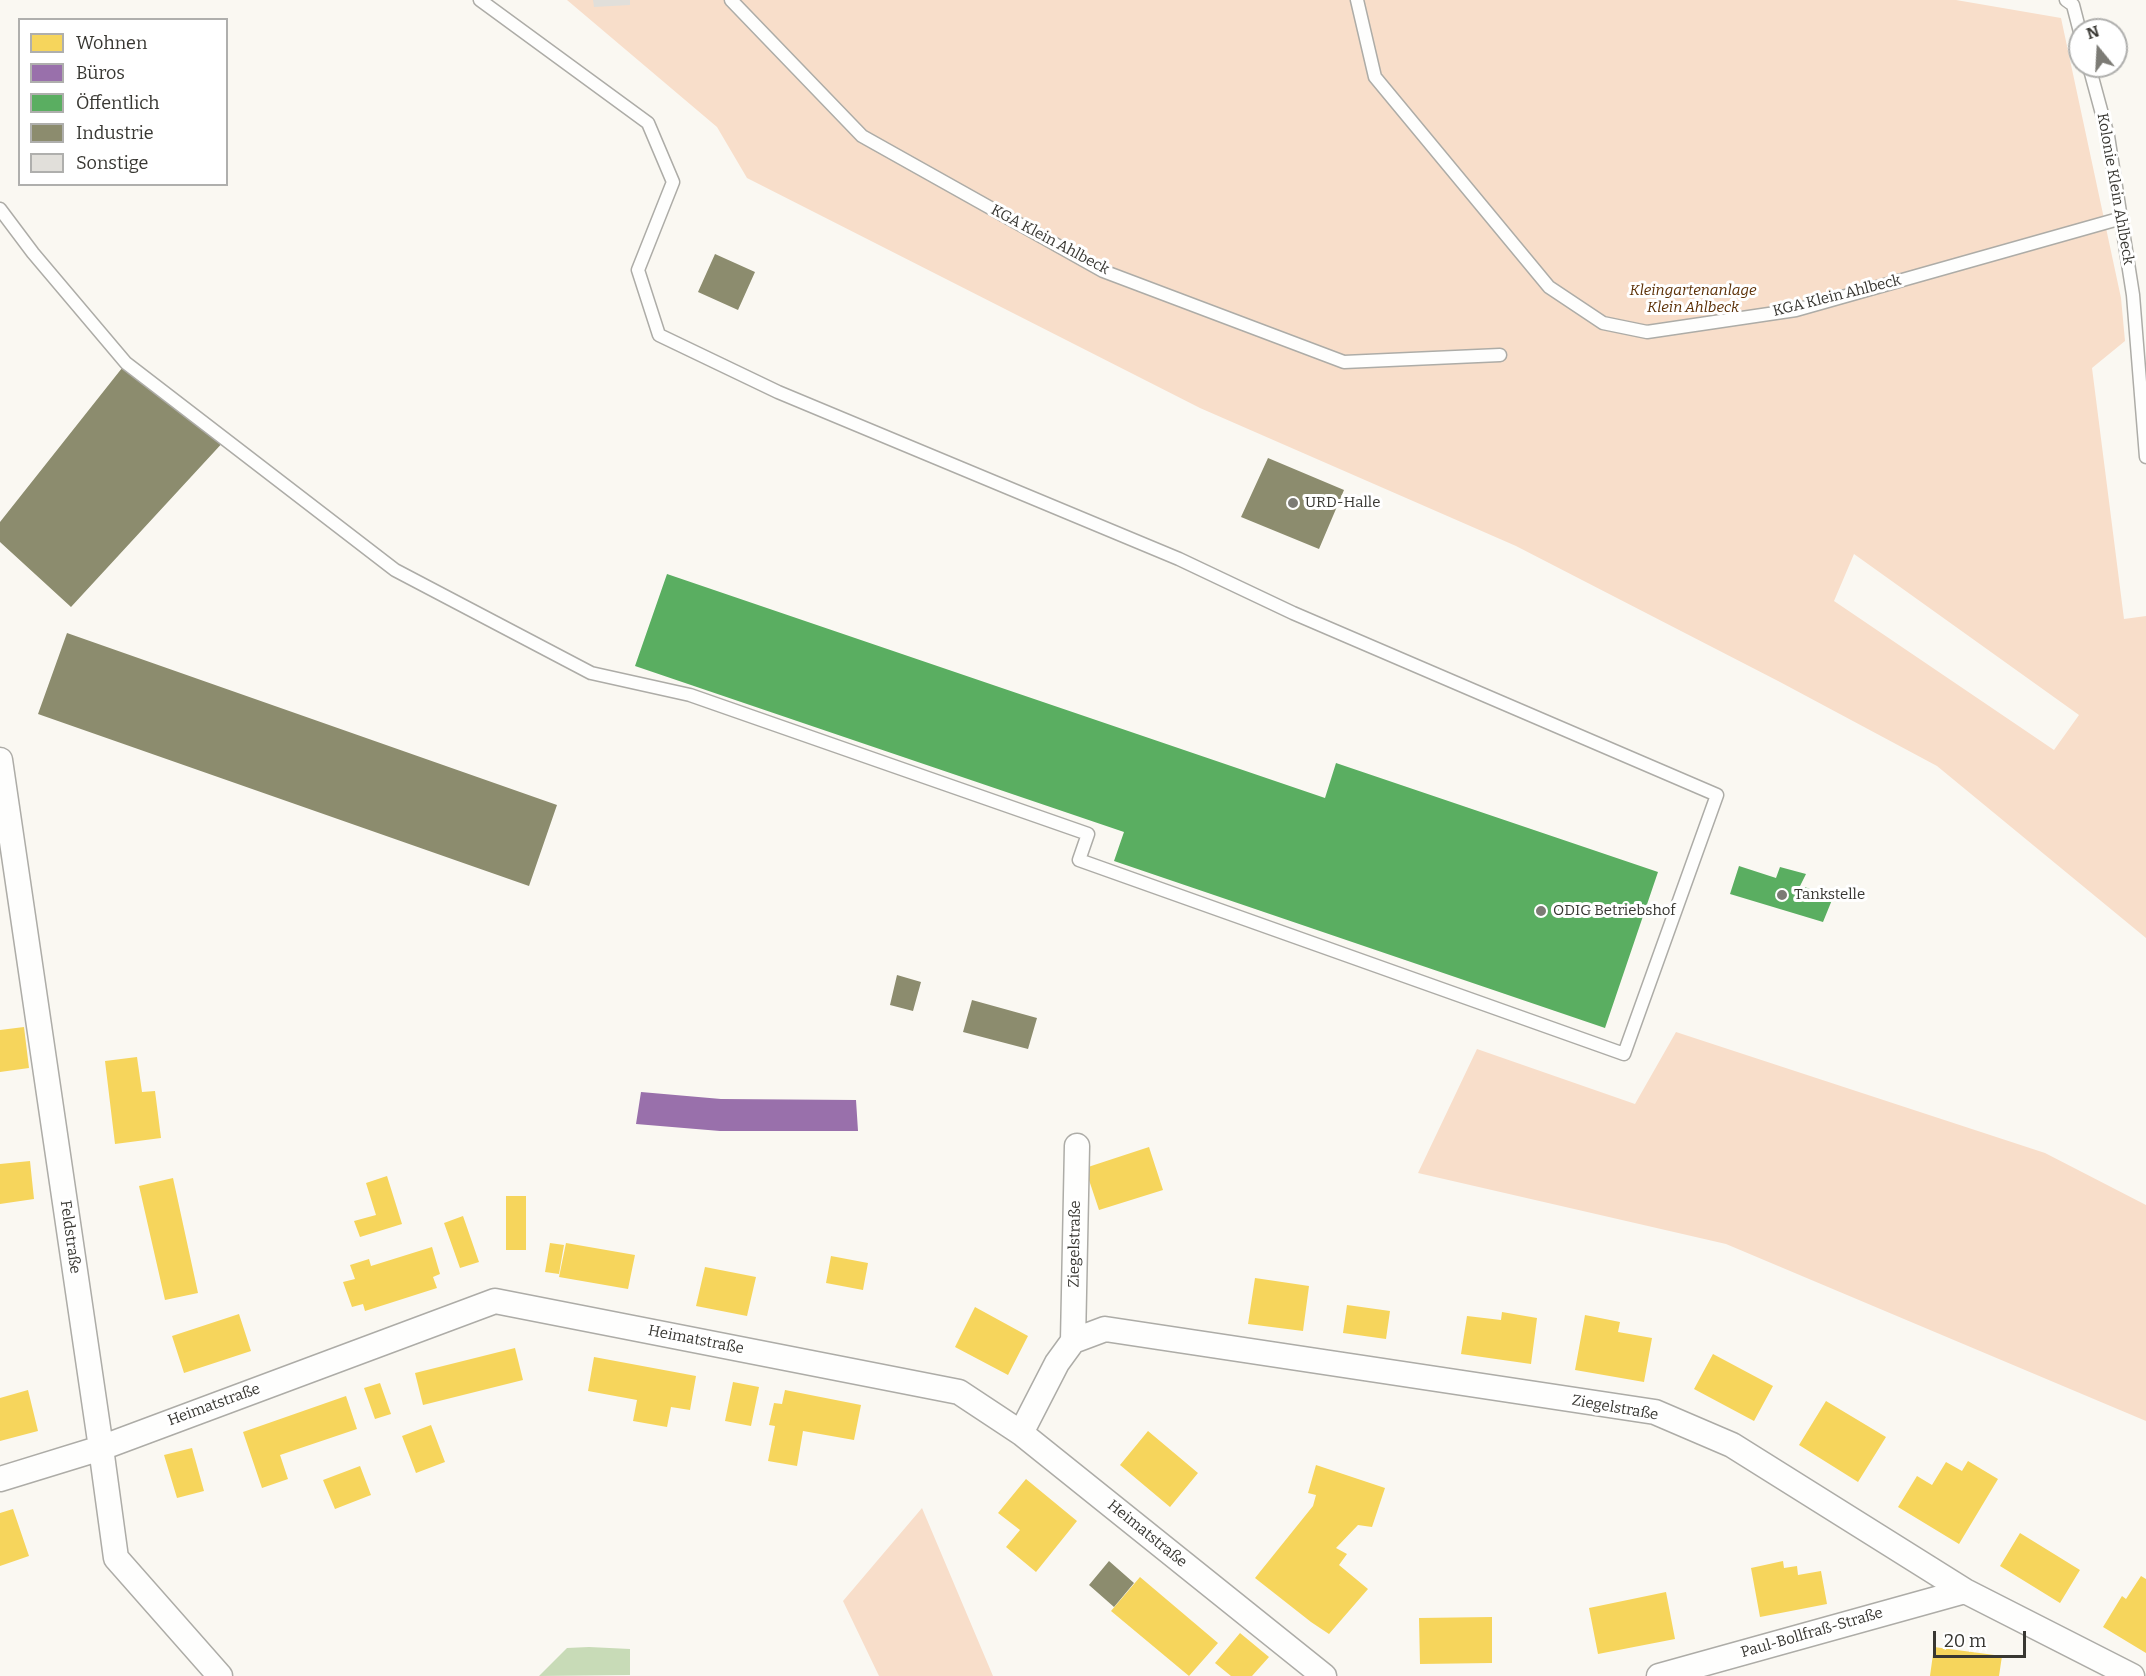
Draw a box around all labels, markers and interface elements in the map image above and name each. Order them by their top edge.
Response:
legend [18,18,228,186]
north arrow [2068,18,2128,78]
text: N [2084,21,2102,43]
text: Wohnen [76,32,147,54]
text: Büros [76,62,125,84]
text: Öffentlich [76,92,159,114]
street label: Kolonie Klein Ahlbeck [2093,112,2137,266]
text: Industrie [76,122,154,144]
text: Sonstige [76,152,148,174]
street label: KGA Klein Ahlbeck [988,201,1112,279]
street label: KGA Klein Ahlbeck [1771,271,1903,321]
park label: Kleingartenanlage Klein Ahlbeck [1629,282,1757,317]
place label: URD-Halle [1305,494,1380,512]
marker: URD-Halle [1286,496,1300,510]
place label: Tankstelle [1794,886,1865,904]
marker: Tankstelle [1775,888,1789,902]
place label: ODIG Betriebshof [1553,902,1676,920]
marker: ODIG Betriebshof [1534,904,1548,918]
street label: Feldstraße [56,1199,84,1275]
street label: Ziegelstraße [1065,1200,1085,1288]
street label: Heimatstraße [647,1322,745,1358]
street label: Heimatstraße [165,1380,263,1430]
street label: Ziegelstraße [1570,1392,1660,1424]
street label: Heimatstraße [1104,1497,1190,1571]
street label: Paul-Bollfraß-Straße [1739,1604,1885,1662]
scale bar [1936,1619,2029,1657]
text: 20 m [1944,1630,1986,1652]

